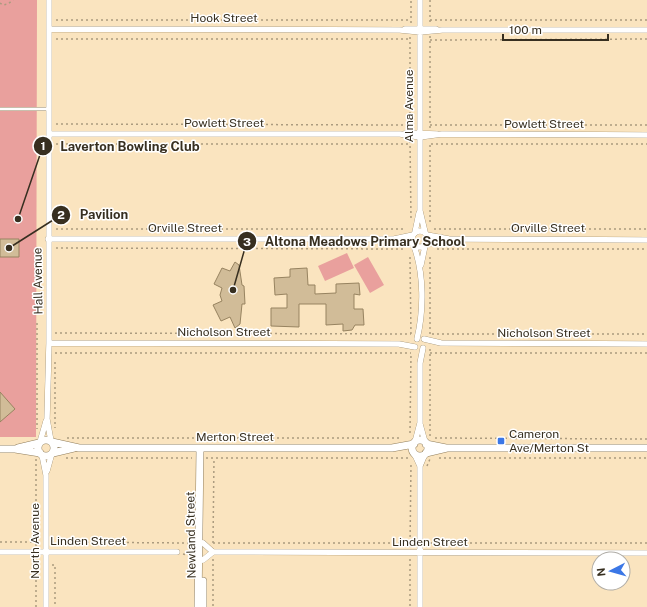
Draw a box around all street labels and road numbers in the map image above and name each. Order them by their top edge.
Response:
street label: Hook Street [190,11,258,25]
street label: Alma Avenue [402,69,416,143]
street label: Powlett Street [184,116,264,130]
street label: Powlett Street [504,117,584,131]
street label: Orville Street [148,221,222,235]
street label: Orville Street [511,221,585,235]
street label: Hall Avenue [30,247,46,315]
street label: Nicholson Street [177,325,271,339]
street label: Nicholson Street [497,326,591,340]
street label: Merton Street [196,430,274,444]
street label: Newland Street [183,491,199,579]
street label: North Avenue [28,503,42,579]
street label: Linden Street [50,534,126,548]
street label: Linden Street [392,535,468,549]

